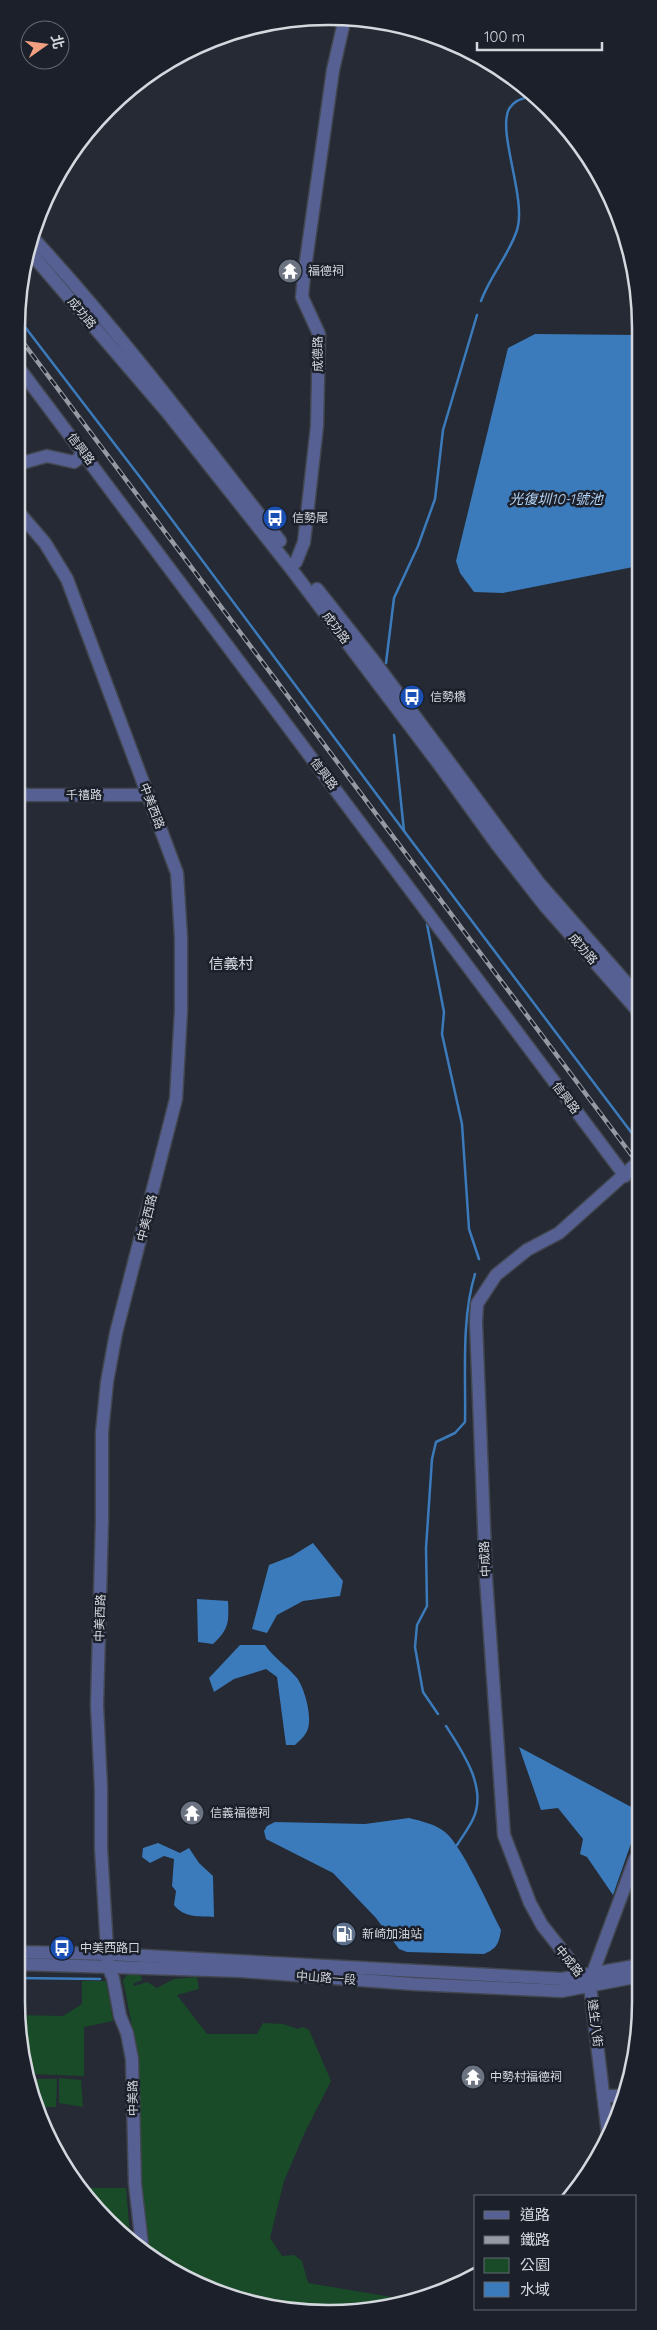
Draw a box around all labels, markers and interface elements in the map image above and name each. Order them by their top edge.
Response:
north arrow [20,20,70,70]
scale bar [477,20,602,52]
text: 100 m [484,27,525,46]
text: 北 [47,33,68,51]
temple icon: 福德祠 [277,258,303,284]
place label: 福德祠 [308,263,344,278]
street label: 成功路 [65,294,100,331]
street label: 成德路 [310,336,325,372]
street label: 信興路 [65,430,98,468]
water label: 光復圳10-1號池 [509,490,605,508]
bus stop icon: 信勢尾 [262,505,288,531]
place label: 信勢尾 [292,510,328,525]
street label: 成功路 [320,609,353,647]
bus stop icon: 信勢橋 [399,684,425,710]
place label: 信勢橋 [430,689,466,704]
street label: 信興路 [308,755,341,793]
street label: 中美西路 [137,781,168,831]
street label: 千禧路 [66,787,102,802]
street label: 成功路 [566,930,601,967]
district label: 信義村 [208,954,254,973]
street label: 信興路 [550,1079,583,1117]
street label: 中美西路 [133,1193,160,1243]
street label: 中成路 [476,1541,493,1577]
street label: 中美西路 [91,1594,108,1642]
temple icon: 信義福德祠 [179,1800,205,1826]
place label: 信義福德祠 [210,1805,270,1820]
fuel station icon: 新崎加油站 [331,1921,357,1947]
place label: 新崎加油站 [362,1926,422,1941]
bus stop icon: 中美西路口 [49,1935,75,1961]
place label: 中美西路口 [80,1940,140,1955]
street label: 中成路 [552,1942,587,1979]
street label: 中山路一段 [296,1968,356,1987]
street label: 達生八街 [585,1998,606,2048]
temple icon: 中勢村福德祠 [460,2064,486,2090]
place label: 中勢村福德祠 [490,2069,562,2084]
street label: 中美路 [125,2080,140,2116]
legend [474,2195,637,2310]
text: 道路 [520,2205,550,2224]
text: 鐵路 [520,2230,550,2249]
text: 公園 [520,2255,550,2274]
text: 水域 [520,2280,550,2299]

